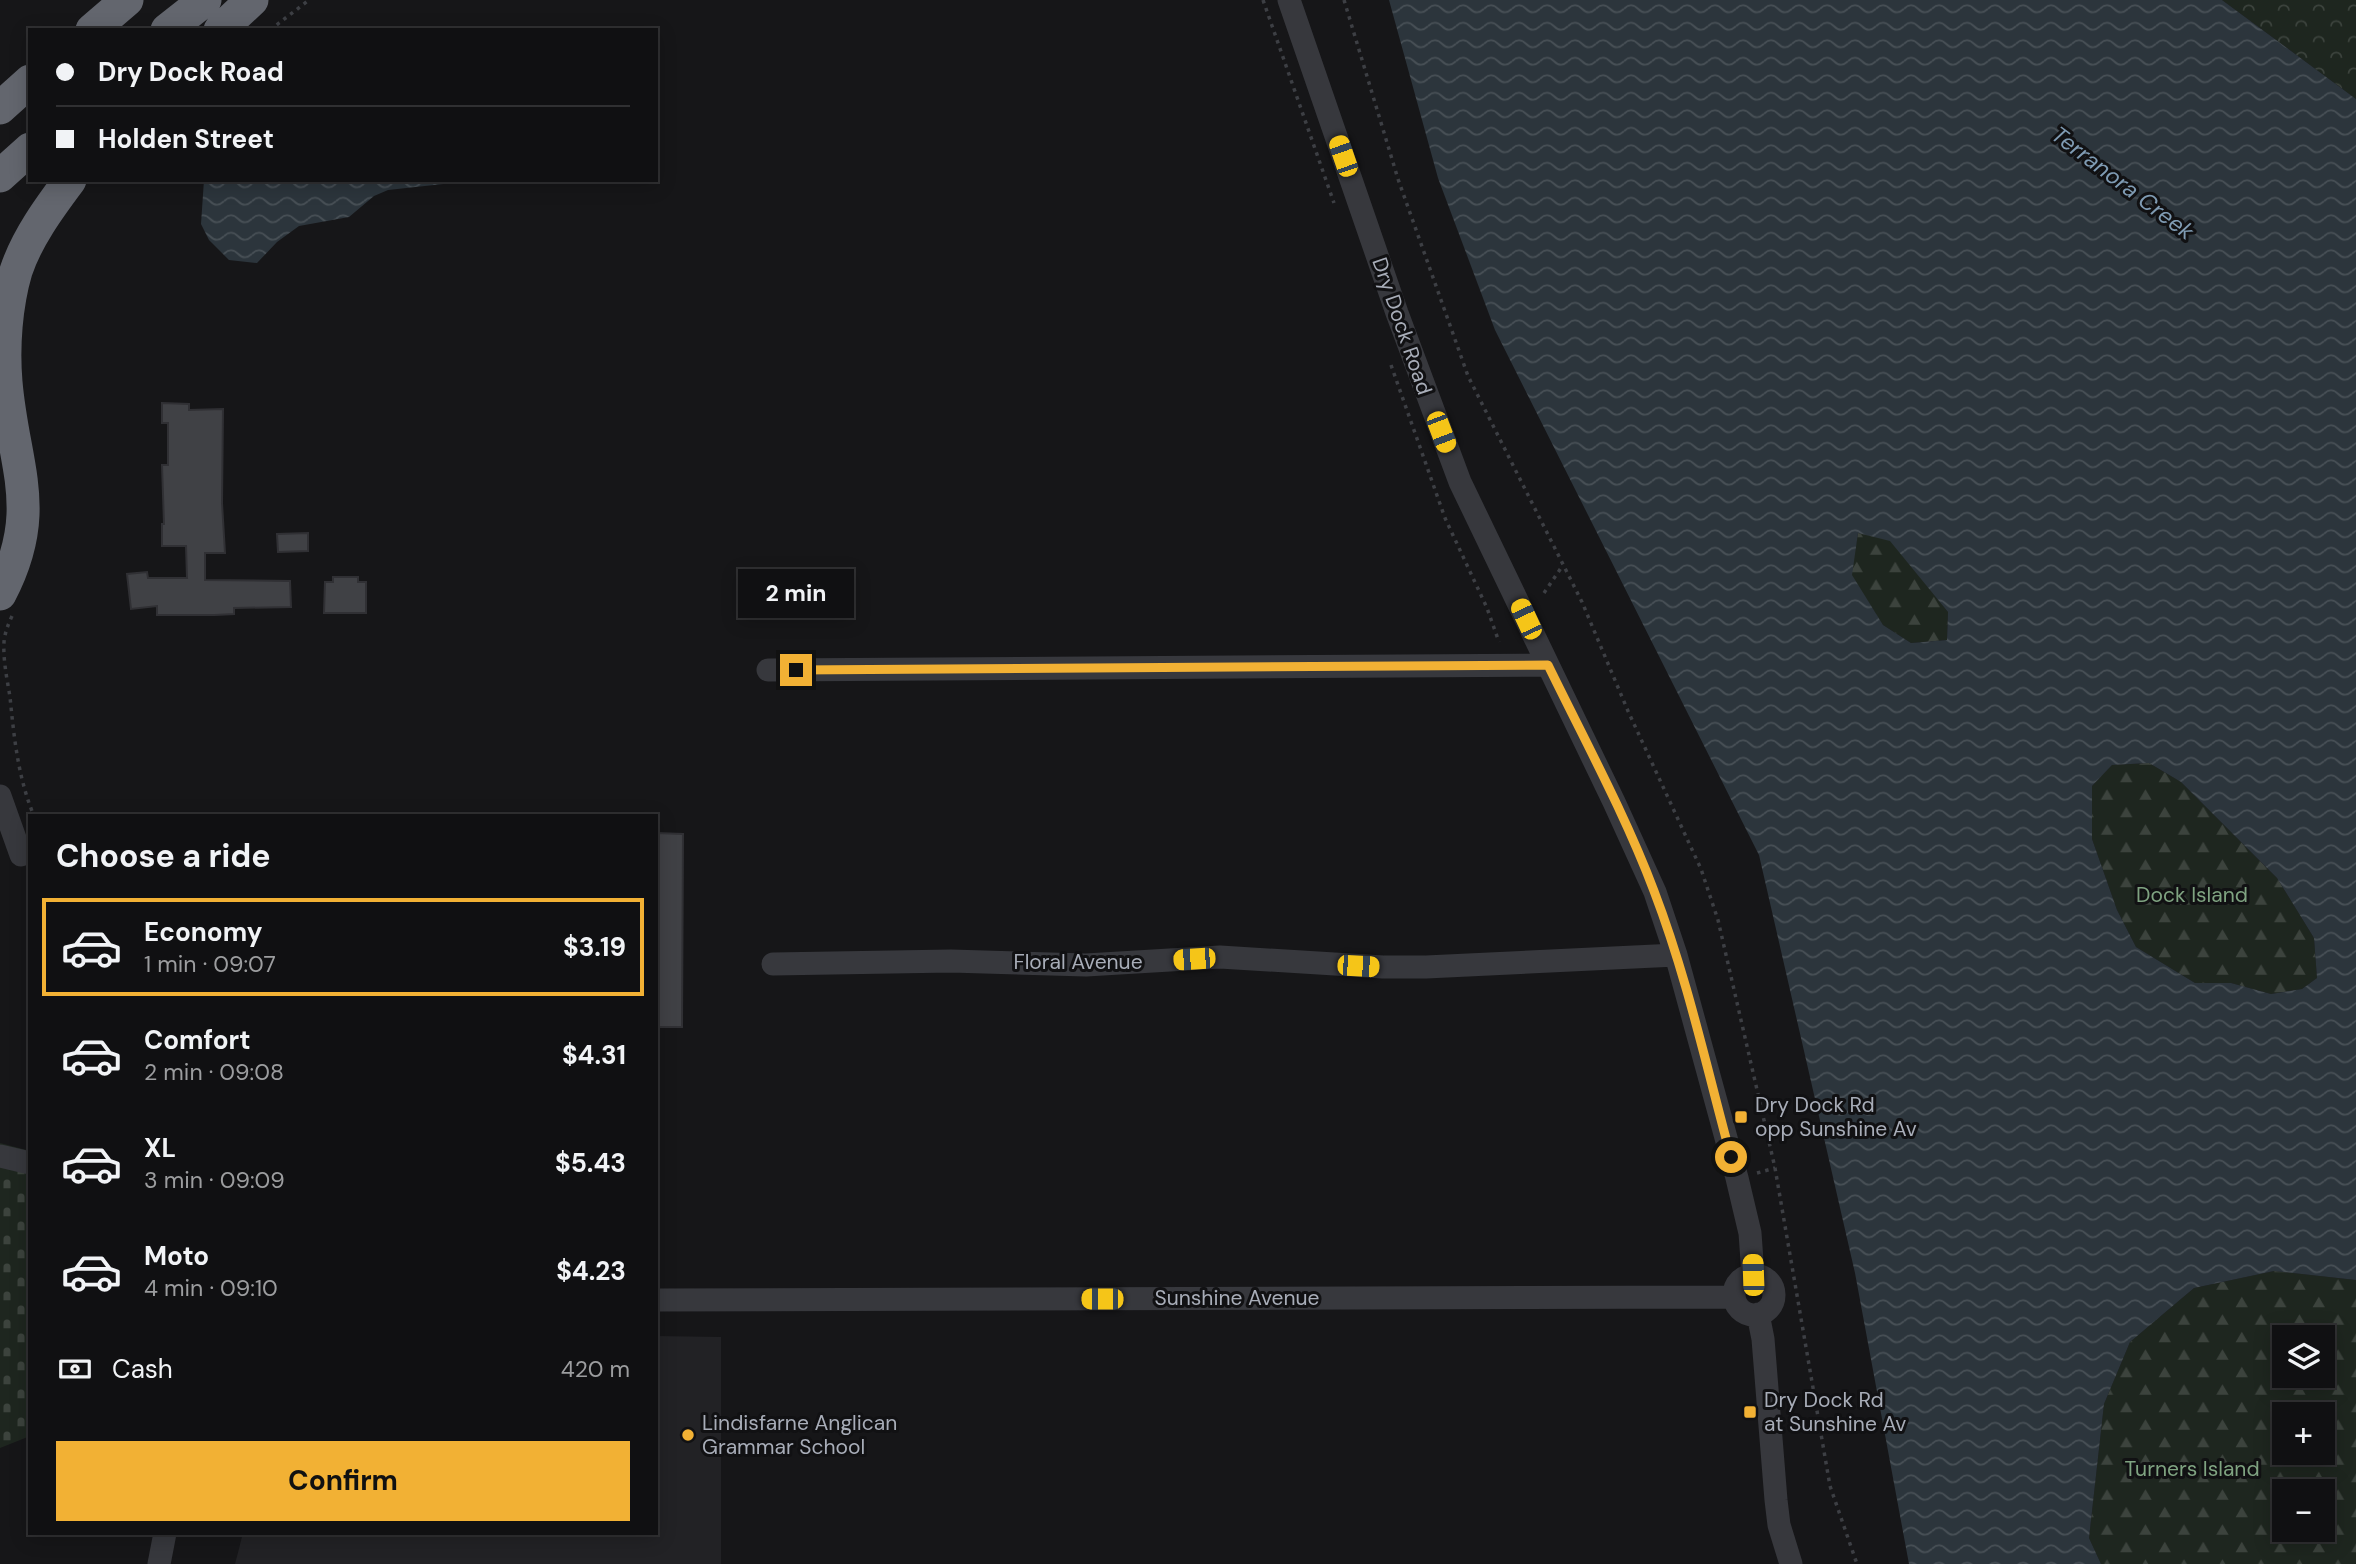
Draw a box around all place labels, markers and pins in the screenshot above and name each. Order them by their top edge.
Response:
place label: Dry Dock Rd opp Sunshine Av [1755,1091,1917,1143]
marker: Dry Dock Rd opp Sunshine Av [1733,1109,1749,1125]
place label: Dry Dock Rd at Sunshine Av [1764,1386,1906,1438]
marker: Dry Dock Rd at Sunshine Av [1742,1404,1758,1420]
place label: Lindisfarne Anglican Grammar School [702,1409,897,1461]
marker: Lindisfarne Anglican Grammar School [680,1427,696,1443]

